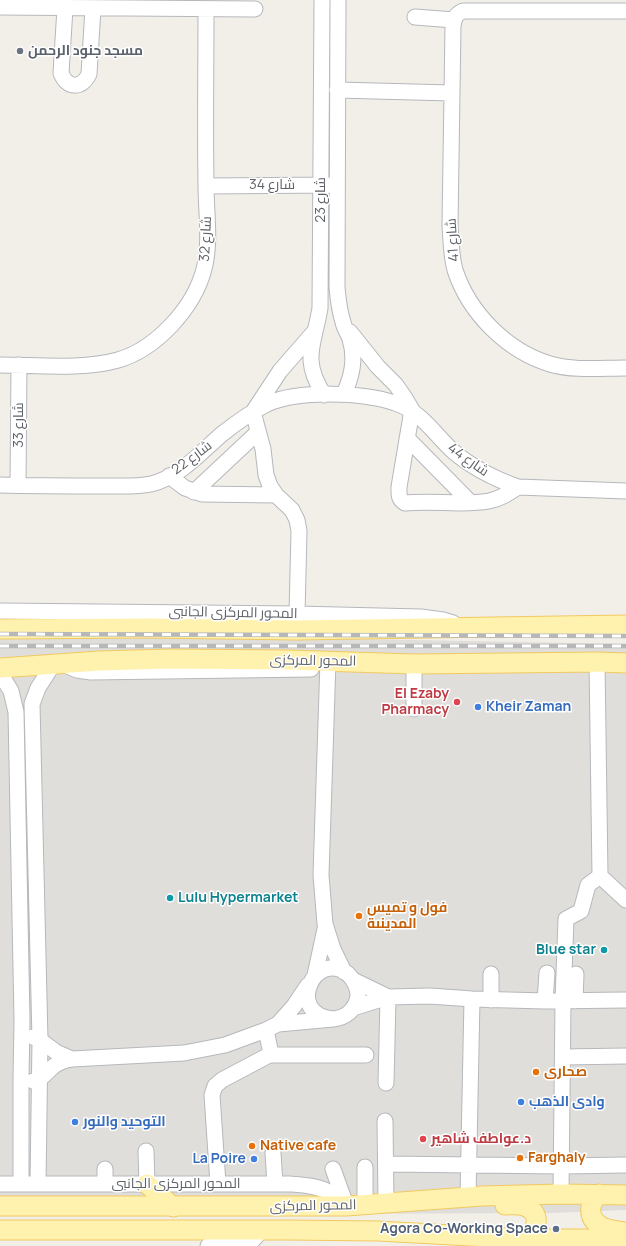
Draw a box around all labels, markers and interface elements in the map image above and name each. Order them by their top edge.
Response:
place label: مسجد جنود الرحمن [28,43,143,59]
marker: مسجد جنود الرحمن [15,46,25,56]
street label: شارع 34 [249,177,295,193]
street label: شارع 23 [313,177,329,223]
street label: شارع 32 [196,216,216,262]
street label: شارع 41 [443,218,463,262]
street label: شارع 33 [11,402,27,448]
street label: شارع 22 [169,437,215,479]
street label: شارع 44 [444,440,492,480]
street label: المحور المركزى الجانبى [168,603,298,623]
street label: المحور المركزى [269,652,357,670]
place label: El Ezaby Pharmacy [381,686,449,718]
marker: El Ezaby Pharmacy [452,697,462,707]
place label: Kheir Zaman [486,699,571,715]
marker: Kheir Zaman [473,702,483,712]
place label: Lulu Hypermarket [178,890,298,906]
marker: Lulu Hypermarket [165,893,175,903]
place label: فول و تميس المدينىة [367,900,447,932]
marker: فول و تميس المدينىة [354,911,364,921]
place label: Blue star [536,942,596,958]
marker: Blue star [599,945,609,955]
place label: صحارى [544,1064,587,1080]
marker: صحارى [531,1067,541,1077]
place label: وادى الذهب [529,1094,605,1110]
marker: وادى الذهب [516,1097,526,1107]
place label: التوحيد والنور [83,1114,166,1130]
marker: التوحيد والنور [70,1117,80,1127]
place label: د.عواطف شاهير [431,1131,531,1147]
marker: د.عواطف شاهير [418,1134,428,1144]
place label: Native cafe [260,1138,336,1154]
marker: Native cafe [247,1141,257,1151]
place label: Farghaly [528,1150,586,1166]
place label: La Poire [192,1151,246,1167]
marker: Farghaly [515,1153,525,1163]
marker: La Poire [249,1154,259,1164]
street label: المحور المركزى الجانبى [111,1176,241,1192]
street label: المحور المركزى [269,1197,357,1215]
place label: Agora Co-Working Space [380,1221,548,1237]
marker: Agora Co-Working Space [551,1224,561,1234]

